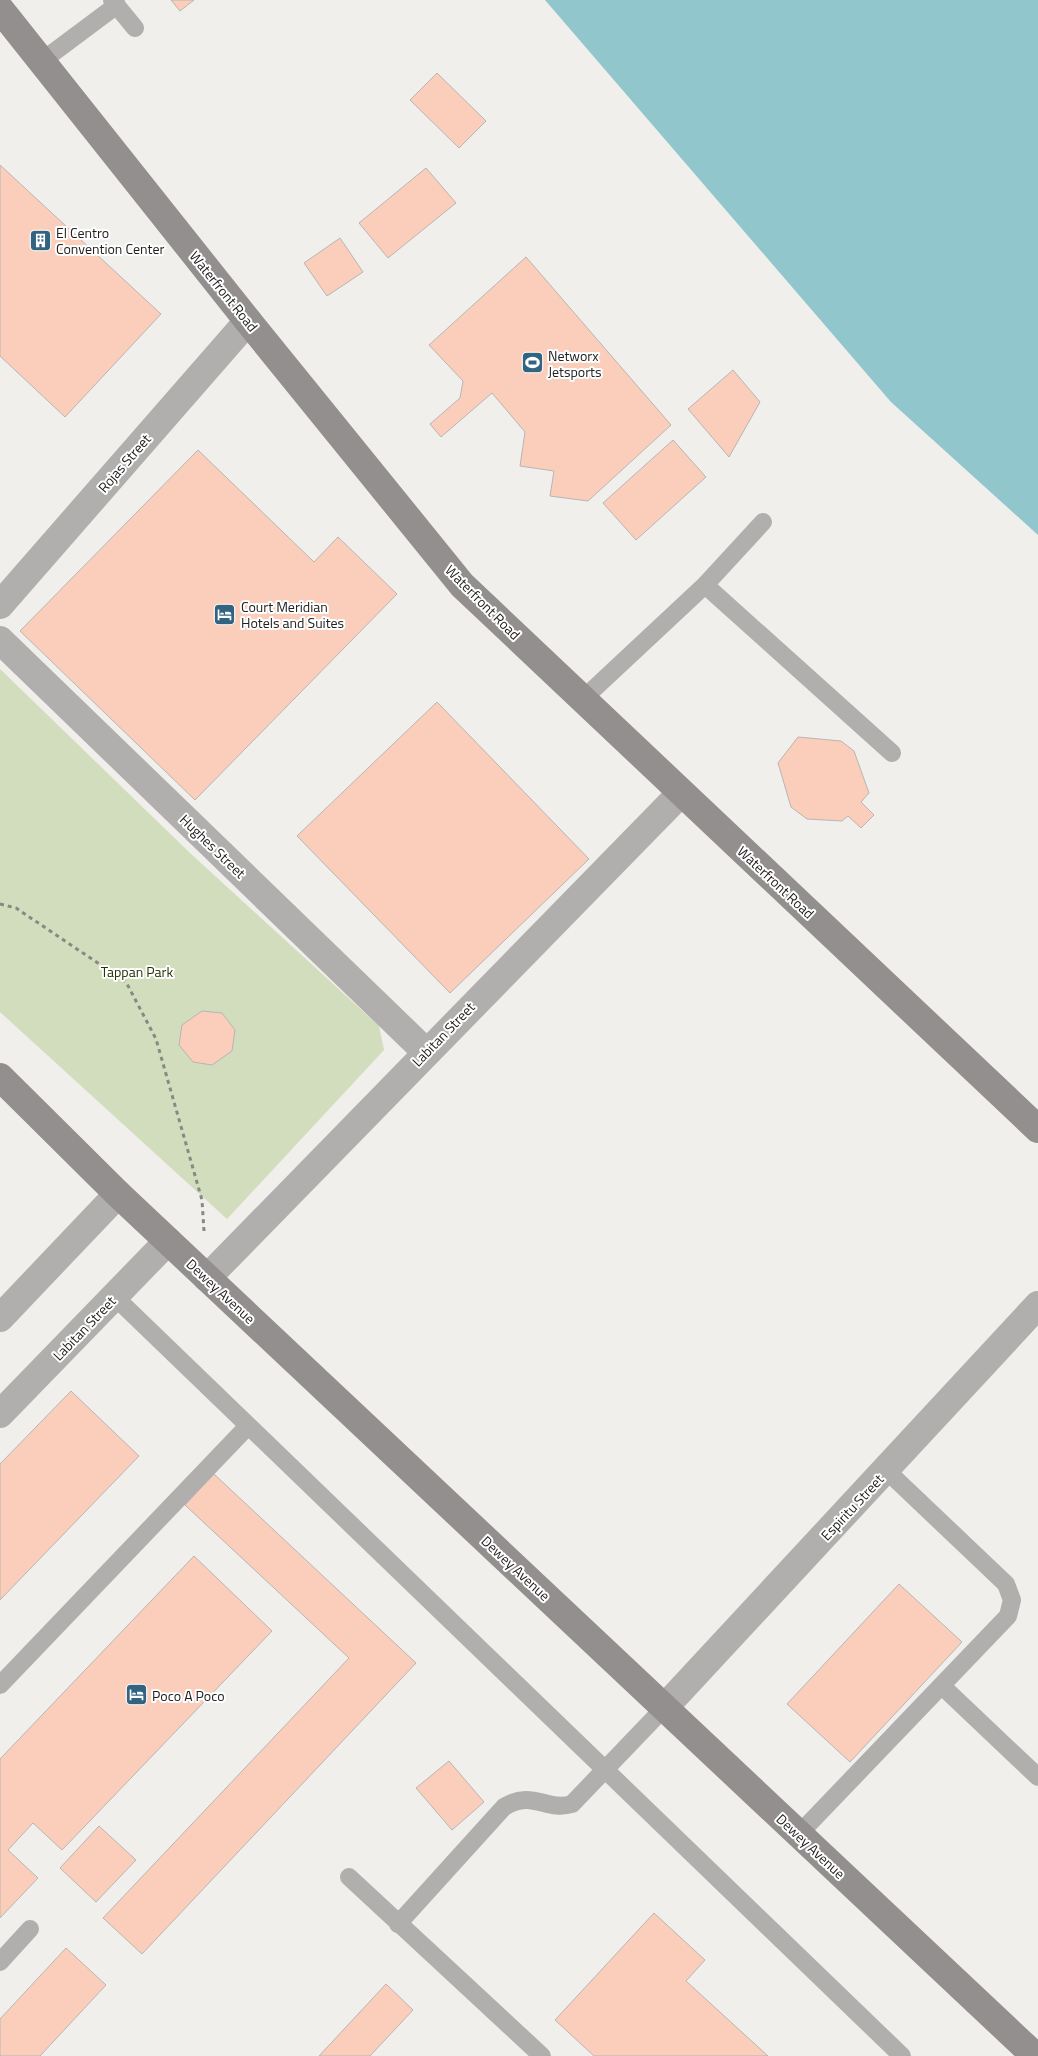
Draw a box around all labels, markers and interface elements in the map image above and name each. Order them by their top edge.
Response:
place label: El Centro Convention Center [56,222,164,259]
building icon: El Centro Convention Center [28,228,52,252]
street label: Waterfront Road [185,246,263,336]
place label: Networx Jetsports [548,345,601,382]
sports icon: Networx Jetsports [520,351,544,375]
street label: Rojas Street [93,429,155,497]
street label: Waterfront Road [441,560,525,644]
place label: Court Meridian Hotels and Suites [241,596,344,633]
hotel icon: Court Meridian Hotels and Suites [213,602,237,626]
street label: Hughes Street [175,809,251,883]
street label: Waterfront Road [733,841,819,923]
park label: Tappan Park [101,961,173,982]
street label: Labitan Street [407,997,479,1071]
street label: Dewey Avenue [182,1254,260,1328]
street label: Labitan Street [48,1291,120,1365]
street label: Espiritu Street [816,1469,888,1545]
street label: Dewey Avenue [477,1531,555,1605]
hotel icon: Poco A Poco [124,1683,148,1707]
place label: Poco A Poco [152,1685,225,1706]
street label: Dewey Avenue [772,1809,850,1883]

